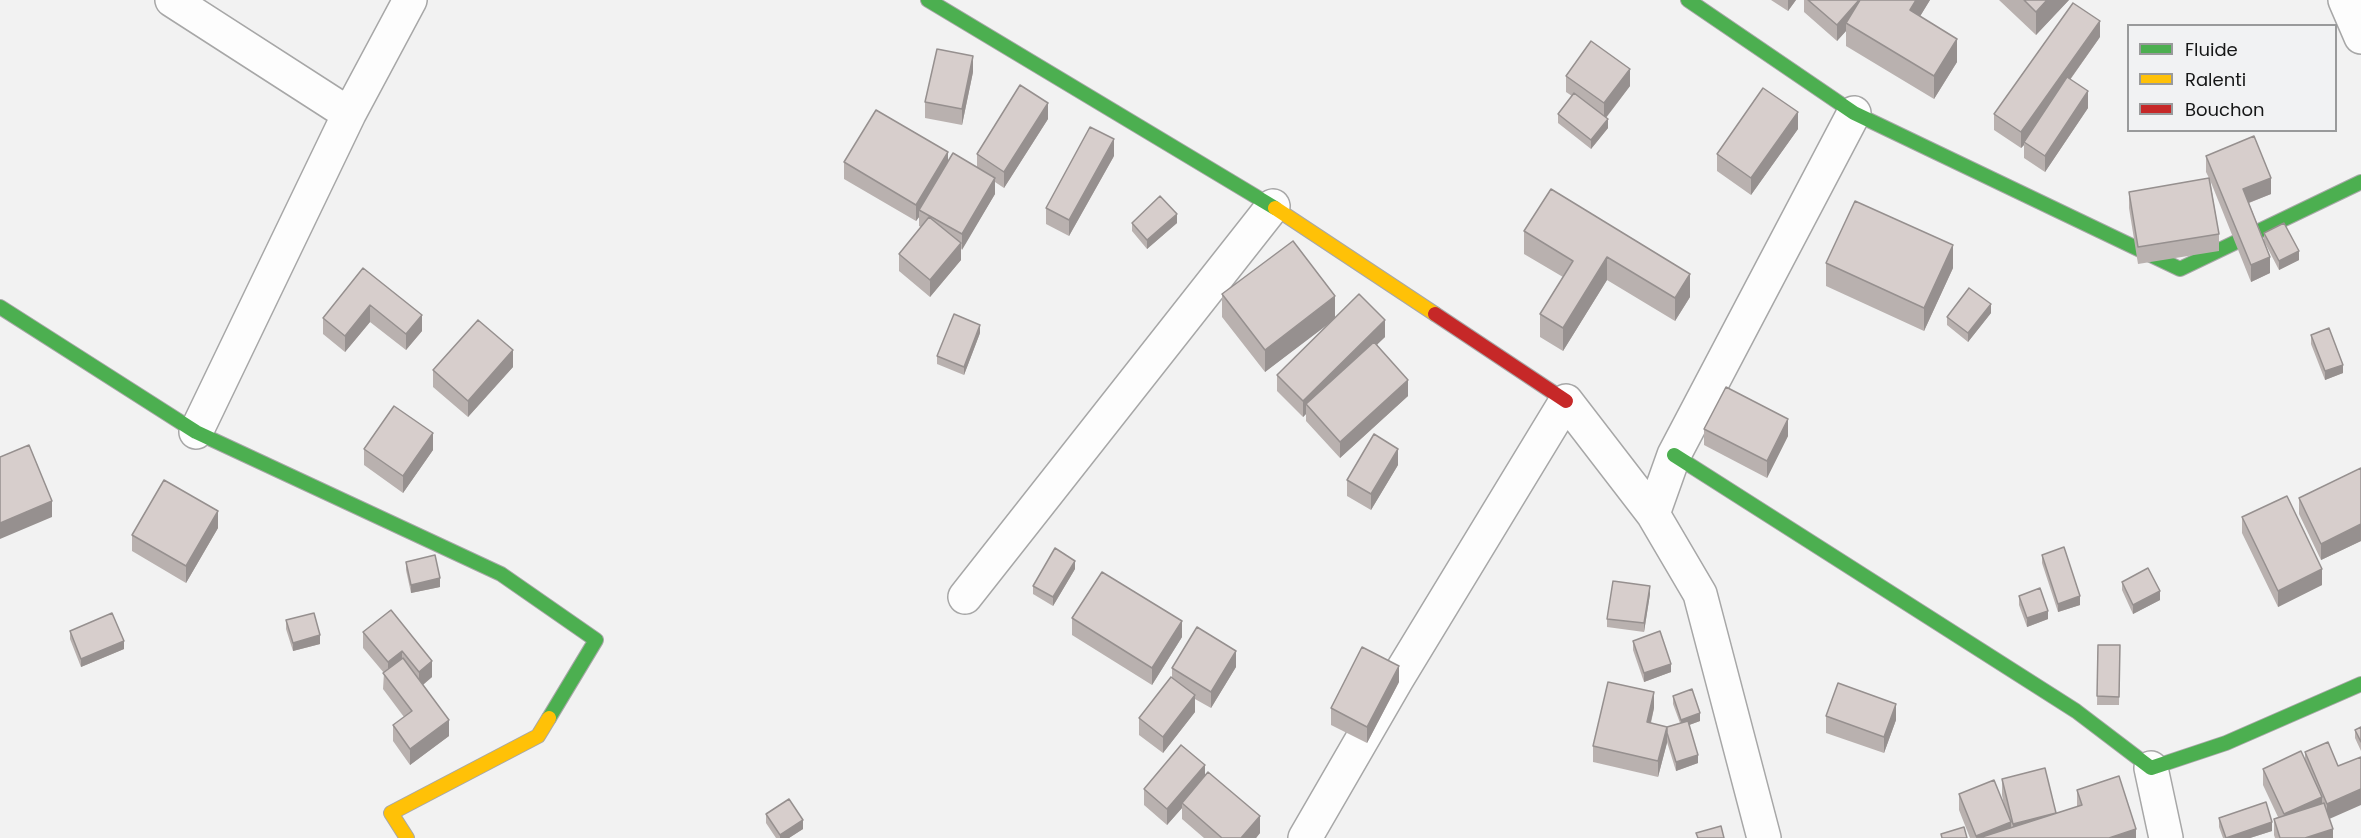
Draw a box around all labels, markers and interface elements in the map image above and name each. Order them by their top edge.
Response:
legend [2127,24,2337,132]
text: Fluide [2185,37,2238,62]
text: Ralenti [2185,67,2246,92]
text: Bouchon [2185,97,2265,122]

